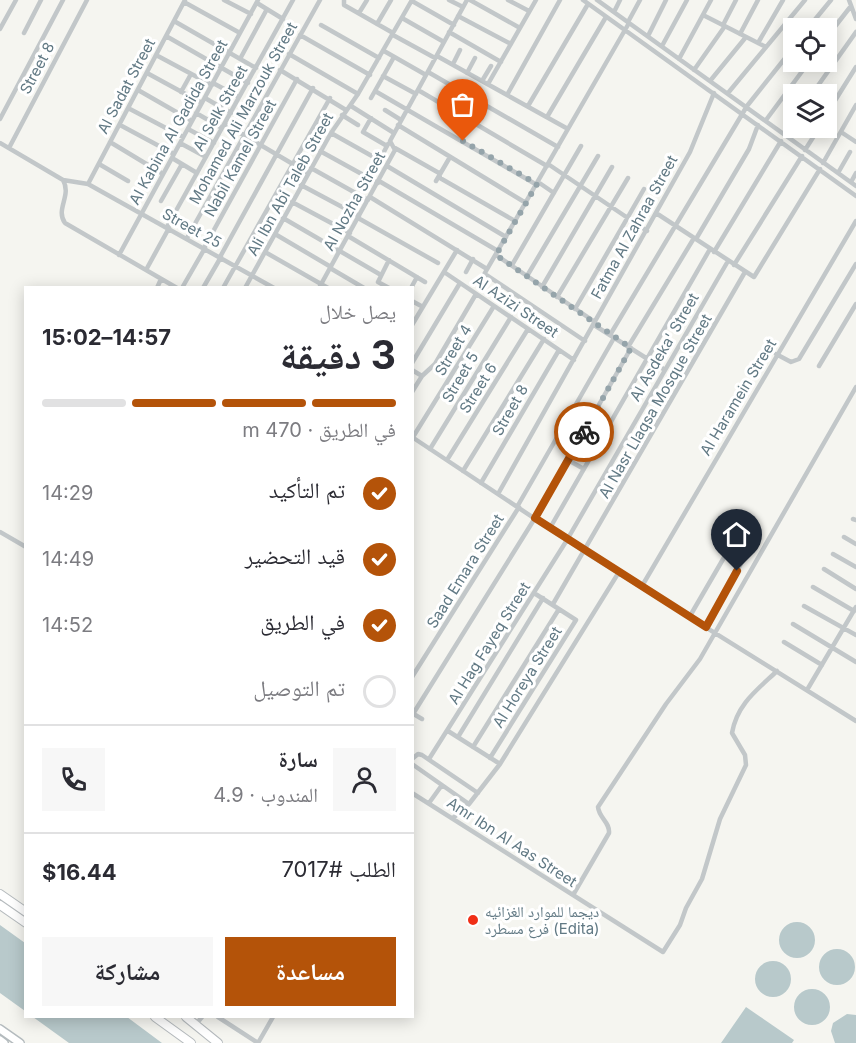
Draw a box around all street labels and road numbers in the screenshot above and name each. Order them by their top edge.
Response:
street label: Mohamed Ali Marzouk Street [185,19,301,207]
street label: Al Sadat Street [93,35,159,137]
street label: Al Kabina Al Gadida Street [125,36,231,208]
street label: Street 8 [16,39,58,97]
street label: Al Selk Street [189,62,251,154]
street label: Nabil Kamel Street [200,96,280,220]
street label: Ali Ibn Abi Taleb Street [243,109,337,259]
street label: Al Nozha Street [319,148,389,254]
street label: Fatma Al Zahraa Street [587,152,682,302]
street label: Street 25 [159,204,225,252]
street label: Al Azizi Street [470,270,562,342]
street label: Al Asdeka' Street [625,289,703,405]
street label: Al Nasr Llaqsa Mosque Street [594,310,716,502]
street label: Street 4 [430,321,476,379]
street label: Al Haramein Street [696,335,780,459]
street label: Street 5 [438,348,482,406]
street label: Street 6 [455,359,501,417]
street label: Street 8 [488,381,532,439]
street label: Saad Emara Street [422,510,508,632]
street label: Al Hag Fayeq Street [444,578,534,708]
street label: Al Horeya Street [488,623,566,731]
street label: Amr Ibn Al Aas Street [443,793,581,891]

